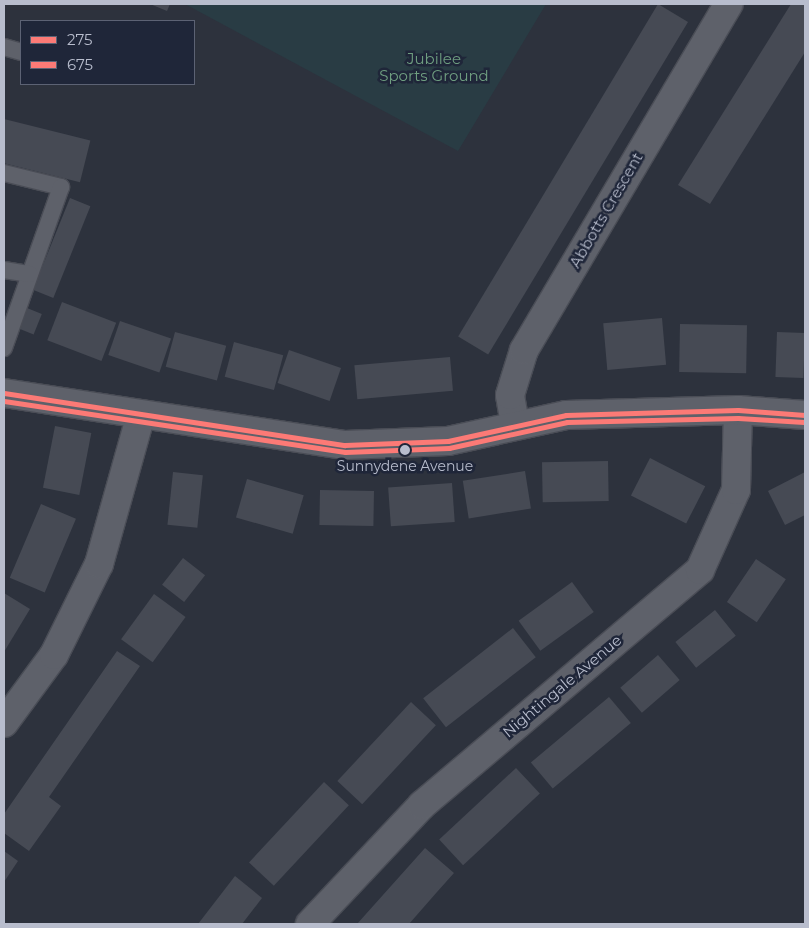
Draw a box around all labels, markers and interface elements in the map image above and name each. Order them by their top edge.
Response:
legend [20,20,195,85]
text: 275 [67,30,93,49]
park label: Jubilee Sports Ground [379,49,489,84]
text: 675 [67,55,93,74]
street label: Abbotts Crescent [566,149,646,271]
marker: Sunnydene Avenue [400,445,410,455]
place label: Sunnydene Avenue [337,458,473,474]
street label: Nightingale Avenue [499,631,625,741]

